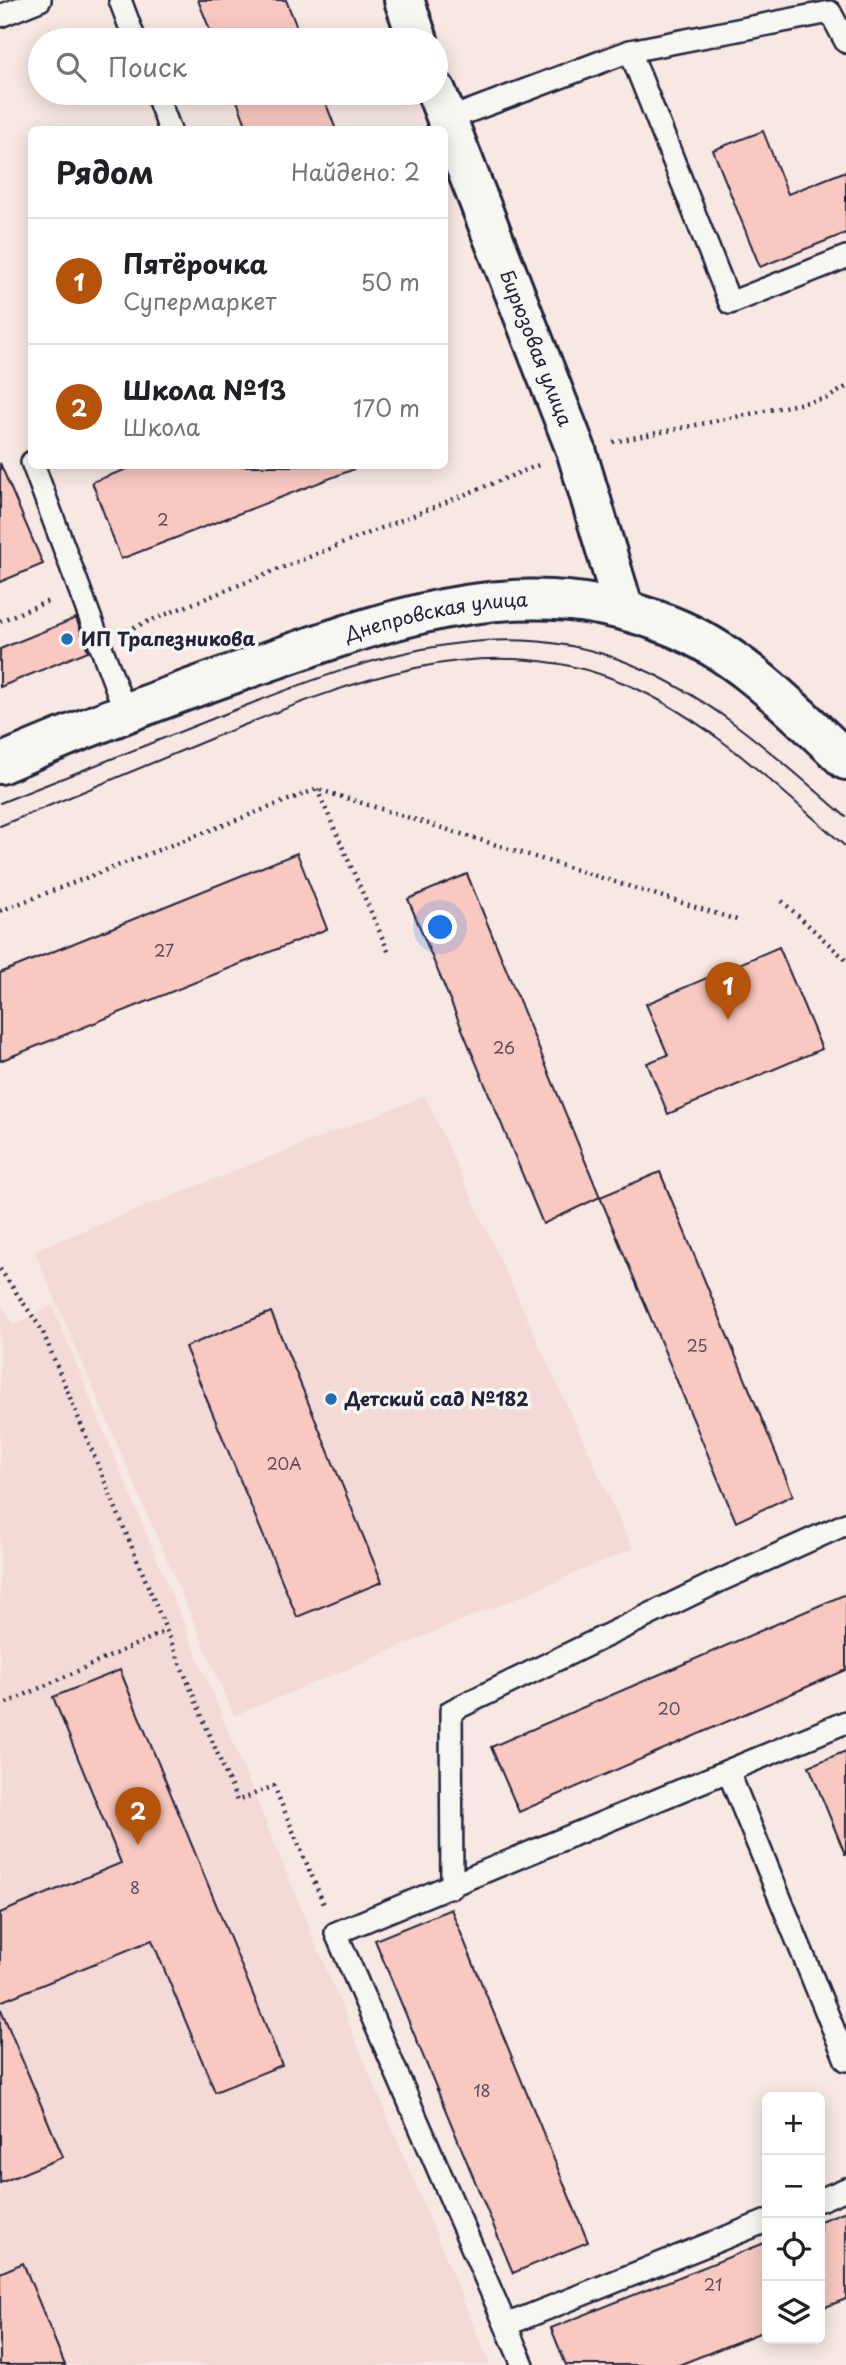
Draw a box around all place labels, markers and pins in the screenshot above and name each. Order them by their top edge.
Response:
place label: ИП Трапезникова [81,624,255,652]
marker: ИП Трапезникова [59,631,75,647]
pin: 1 [705,962,751,1020]
place label: Детский сад №182 [344,1384,529,1412]
marker: Детский сад №182 [323,1391,339,1407]
pin: 2 [115,1787,161,1845]

